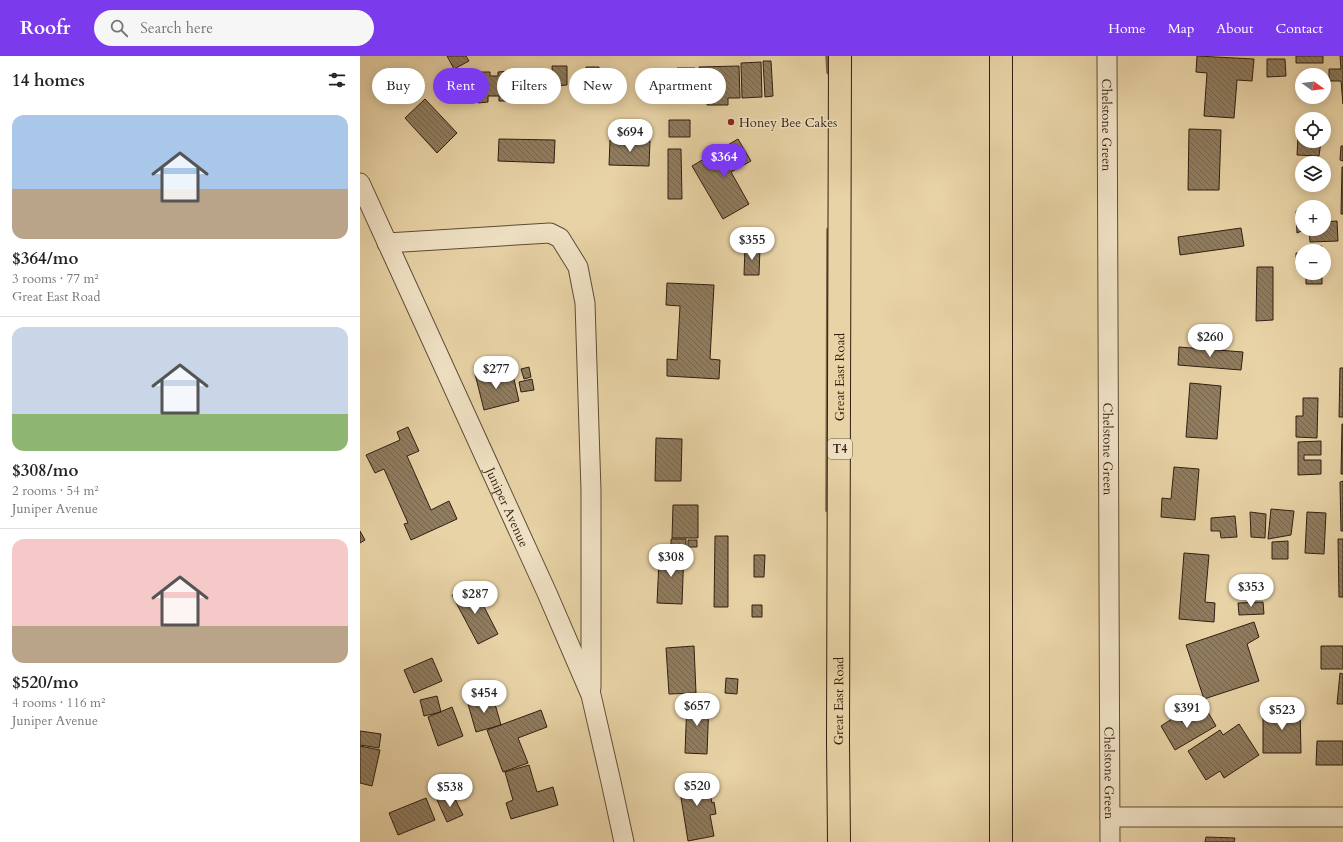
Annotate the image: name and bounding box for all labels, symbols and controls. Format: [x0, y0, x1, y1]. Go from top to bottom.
search box [94, 10, 374, 46]
text: Roofr [20, 15, 70, 41]
icon: search [108, 17, 130, 39]
text: Search here [140, 18, 213, 38]
text: Home [1108, 19, 1146, 38]
text: Map [1168, 19, 1194, 38]
text: About [1216, 19, 1253, 38]
text: Contact [1275, 19, 1323, 38]
chip: Buy [372, 68, 425, 104]
chip: Rent [433, 68, 489, 104]
chip: Filters [497, 68, 561, 104]
chip: New [569, 68, 627, 104]
chip: Apartment [635, 68, 726, 104]
north arrow [1295, 68, 1331, 104]
map controls [1295, 68, 1331, 280]
text: 14 homes [12, 69, 85, 92]
icon: filters [326, 69, 348, 91]
street label: Chelstone Green [1097, 79, 1115, 172]
button: locate [1295, 112, 1331, 148]
place label: Honey Bee Cakes [739, 114, 837, 132]
marker: Honey Bee Cakes [726, 117, 736, 127]
pin: $694 [606, 119, 654, 153]
text: $694 [617, 123, 643, 141]
icon: home [144, 141, 216, 213]
pin: $364 [700, 144, 748, 178]
text: $364 [711, 148, 737, 166]
button: layers [1295, 156, 1331, 192]
button: + [1295, 200, 1331, 236]
pin: $355 [728, 227, 776, 261]
text: $355 [739, 231, 765, 249]
button: − [1295, 244, 1331, 280]
text: $364/mo [12, 247, 78, 270]
text: 3 rooms · 77 m² [12, 270, 99, 288]
text: Great East Road [12, 288, 100, 306]
pin: $260 [1186, 324, 1234, 358]
text: $260 [1197, 328, 1223, 346]
street label: Great East Road [831, 333, 849, 421]
icon: home [144, 353, 216, 425]
pin: $277 [472, 356, 520, 390]
text: $277 [483, 360, 509, 378]
street label: Chelstone Green [1098, 403, 1117, 496]
road number: T4 [828, 439, 852, 459]
text: $308/mo [12, 459, 78, 482]
street label: Juniper Avenue [480, 463, 533, 550]
text: 2 rooms · 54 m² [12, 482, 99, 500]
text: Juniper Avenue [12, 500, 98, 518]
pin: $308 [647, 544, 695, 578]
text: $308 [658, 548, 684, 566]
icon: home [144, 565, 216, 637]
pin: $353 [1227, 574, 1275, 608]
text: $353 [1238, 578, 1264, 596]
pin: $287 [451, 581, 499, 615]
text: $287 [462, 585, 488, 603]
street label: Great East Road [830, 657, 848, 745]
text: $520/mo [12, 671, 78, 694]
pin: $454 [460, 680, 508, 714]
text: $454 [471, 684, 497, 702]
pin: $657 [673, 693, 721, 727]
text: 4 rooms · 116 m² [12, 694, 105, 712]
pin: $391 [1163, 695, 1211, 729]
text: $657 [684, 697, 710, 715]
pin: $523 [1258, 697, 1306, 731]
text: $391 [1174, 699, 1200, 717]
text: $523 [1269, 701, 1295, 719]
text: Juniper Avenue [12, 712, 98, 730]
street label: Chelstone Green [1100, 727, 1118, 820]
pin: $520 [673, 773, 721, 807]
pin: $538 [426, 774, 474, 808]
text: $520 [684, 777, 710, 795]
text: $538 [437, 778, 463, 796]

